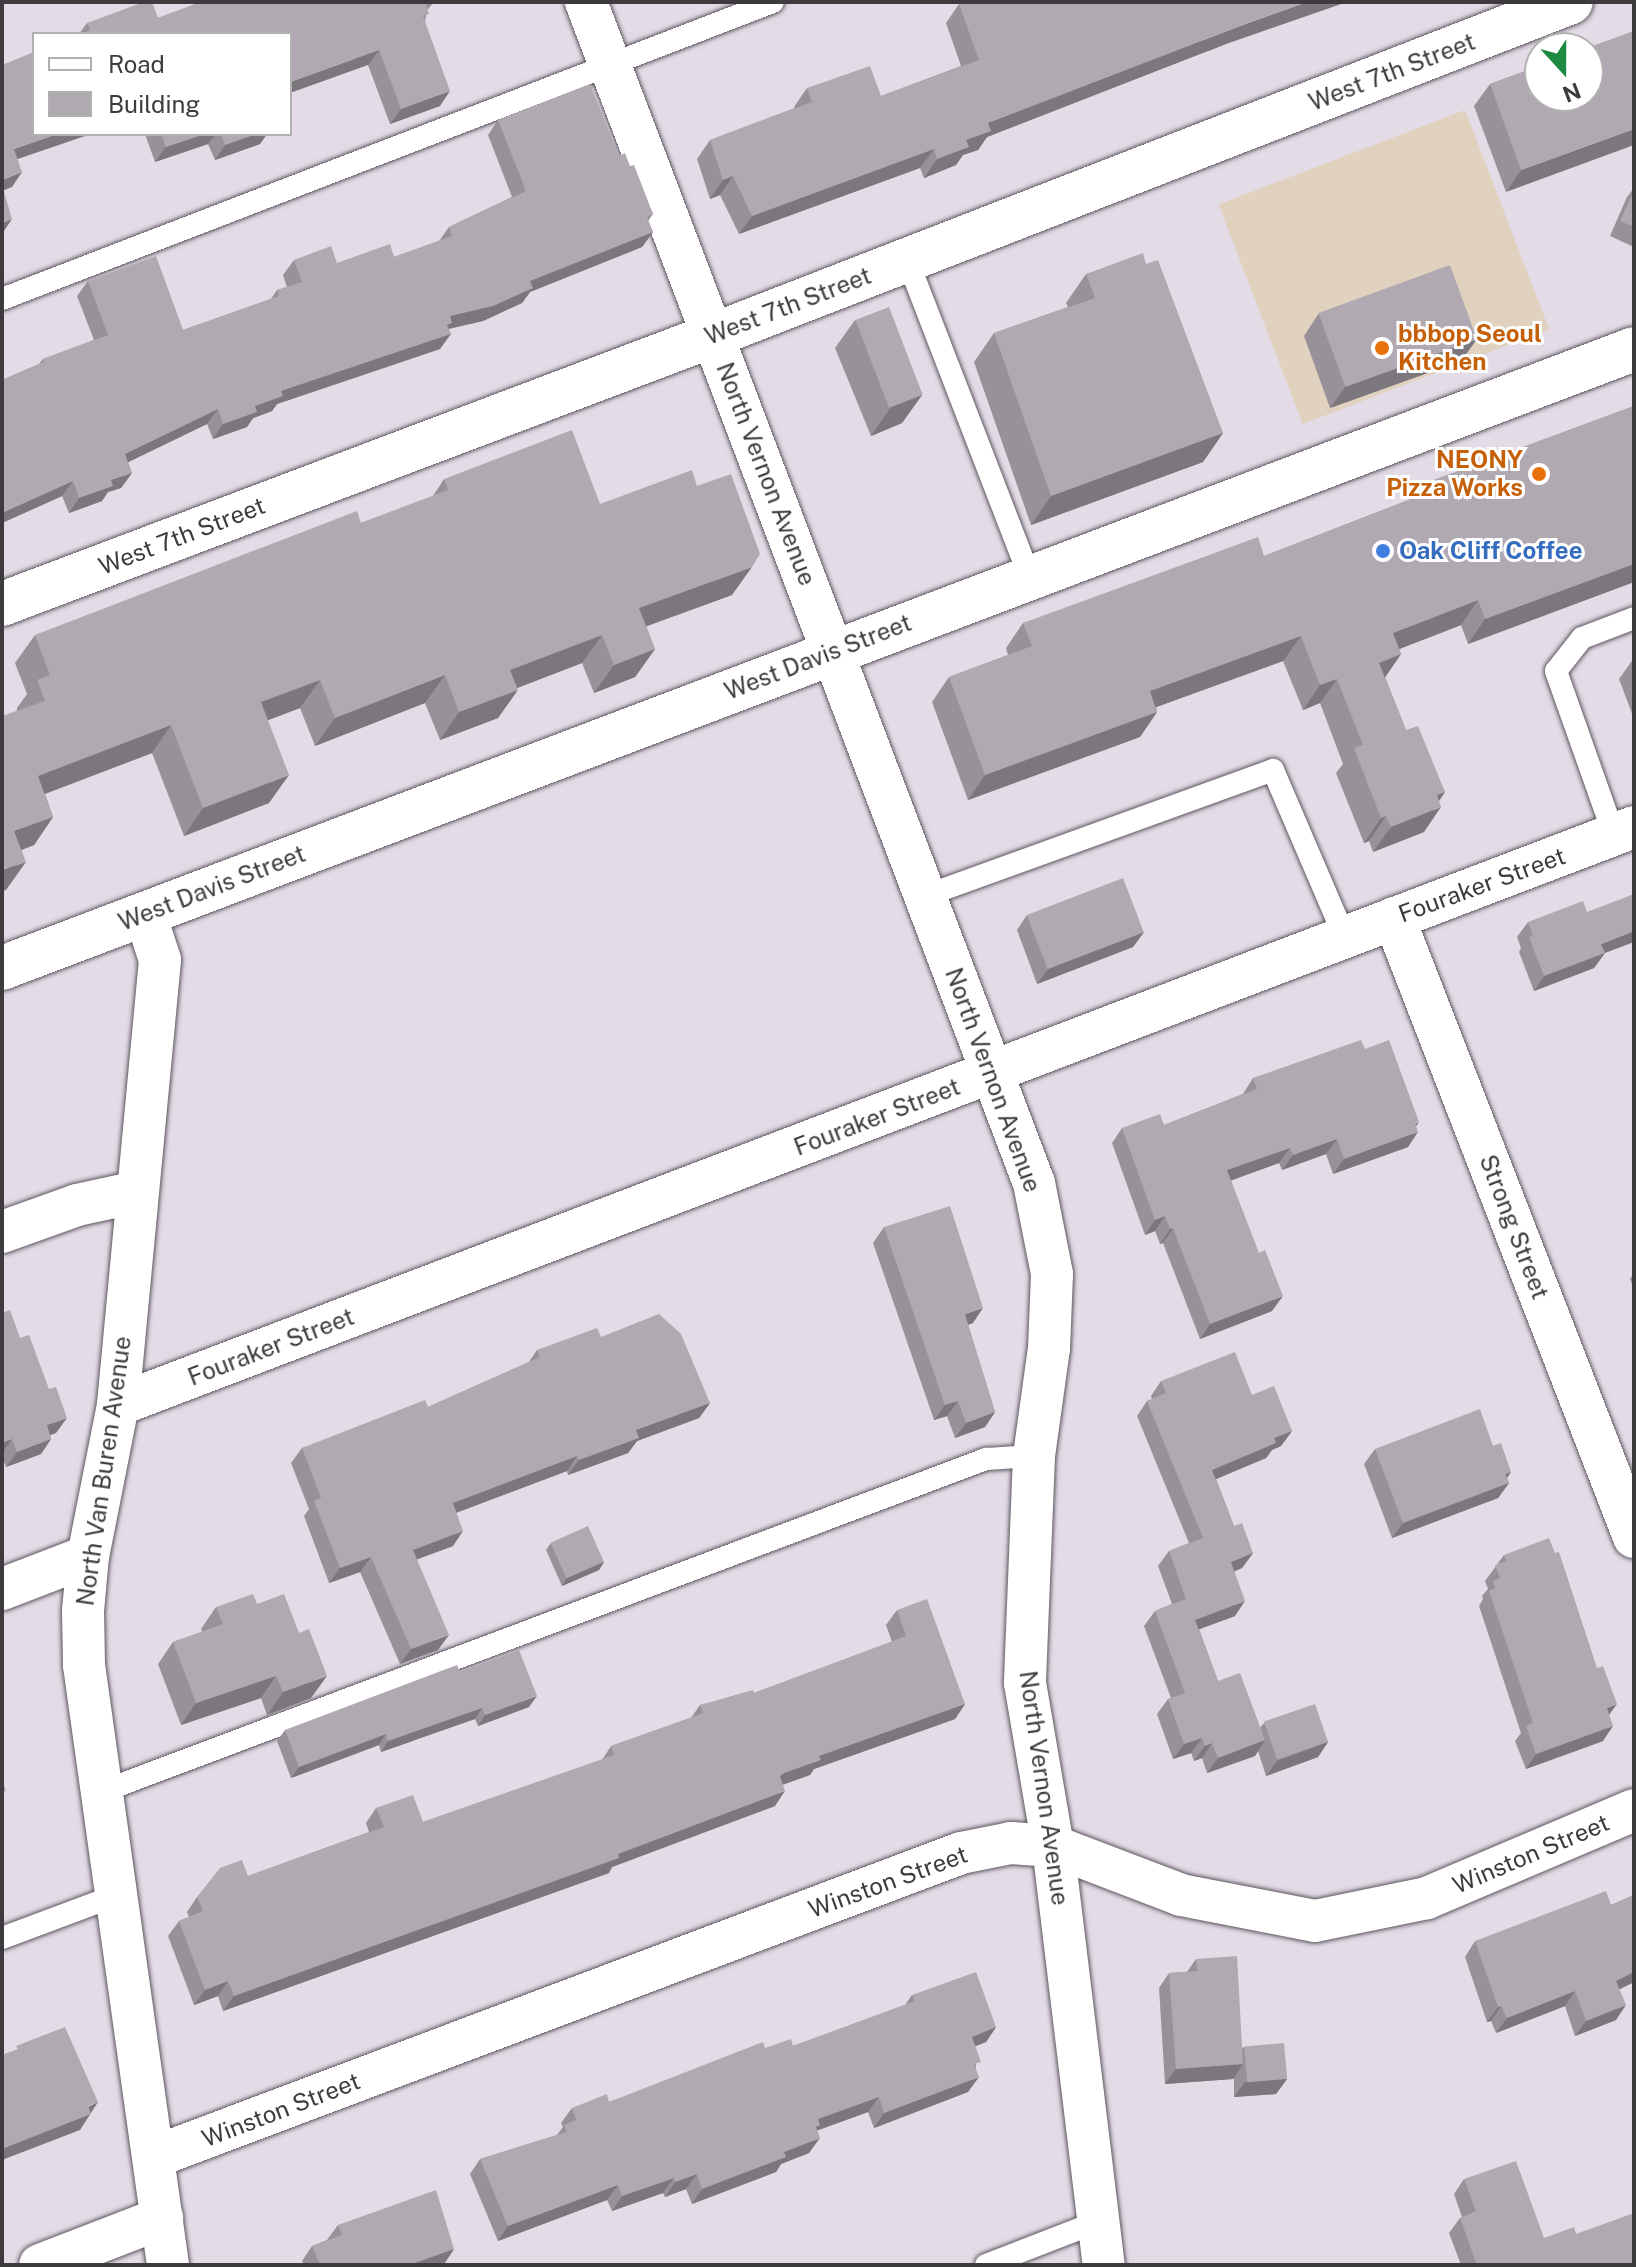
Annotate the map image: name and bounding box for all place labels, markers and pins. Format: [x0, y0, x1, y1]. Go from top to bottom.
place label: bbbop Seoul Kitchen [1398, 320, 1542, 376]
marker: bbbop Seoul Kitchen [1373, 339, 1391, 357]
place label: NEONY Pizza Works [1386, 446, 1523, 502]
marker: NEONY Pizza Works [1530, 465, 1548, 483]
place label: Oak Cliff Coffee [1399, 537, 1582, 565]
marker: Oak Cliff Coffee [1374, 542, 1392, 560]

